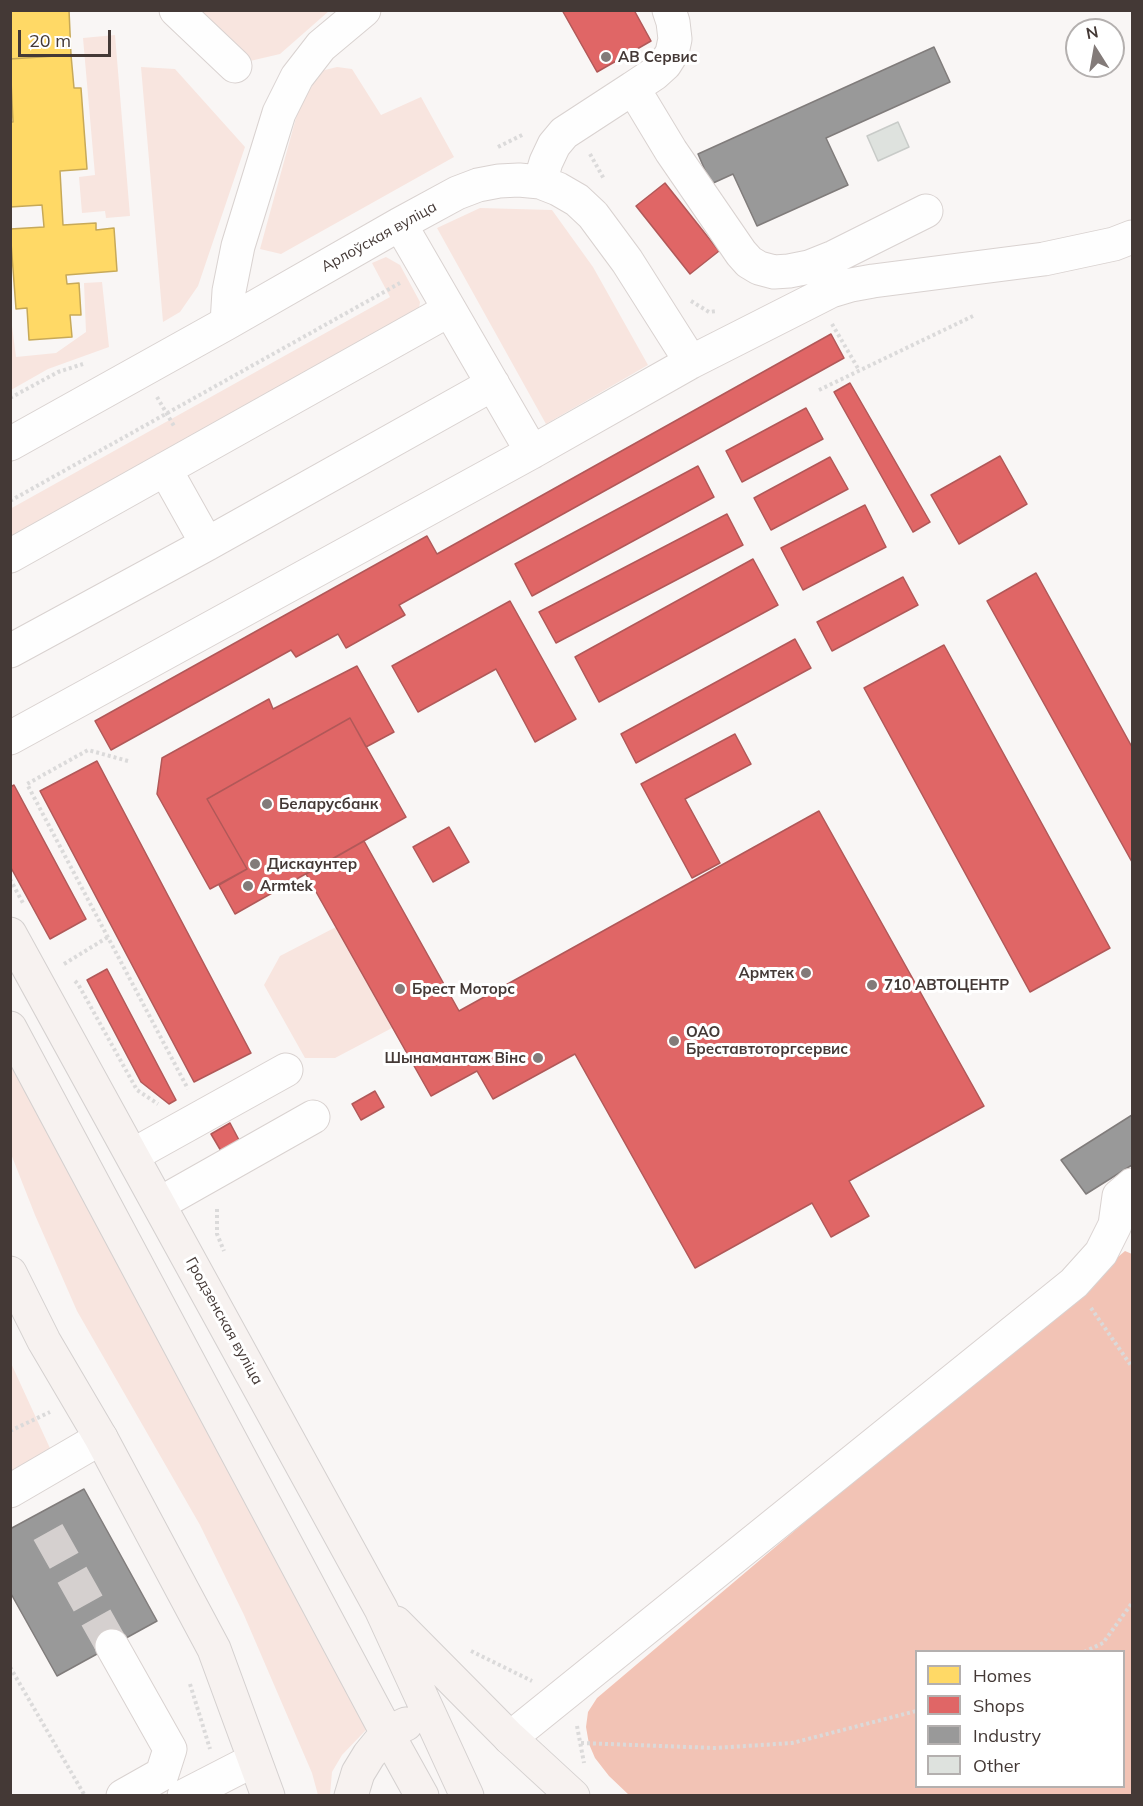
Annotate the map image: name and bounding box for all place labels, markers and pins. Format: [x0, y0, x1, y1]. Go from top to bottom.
place label: АВ Сервис [618, 48, 697, 66]
marker: АВ Сервис [599, 50, 613, 64]
place label: Беларусбанк [279, 795, 378, 813]
marker: Беларусбанк [260, 797, 274, 811]
place label: Дискаунтер [267, 855, 357, 873]
marker: Дискаунтер [248, 857, 262, 871]
place label: Armtek [260, 877, 313, 895]
marker: Armtek [241, 879, 255, 893]
place label: Армтек [739, 964, 794, 982]
marker: Армтек [799, 966, 813, 980]
place label: 710 АВТОЦЕНТР [884, 976, 1009, 994]
marker: 710 АВТОЦЕНТР [865, 978, 879, 992]
place label: Брест Моторс [412, 980, 515, 998]
marker: Брест Моторс [393, 982, 407, 996]
place label: ОАО Бреставтоторгсервис [686, 1023, 848, 1058]
marker: ОАО Бреставтоторгсервис [667, 1034, 681, 1048]
place label: Шынамантаж Вінс [385, 1049, 526, 1067]
marker: Шынамантаж Вінс [531, 1051, 545, 1065]

